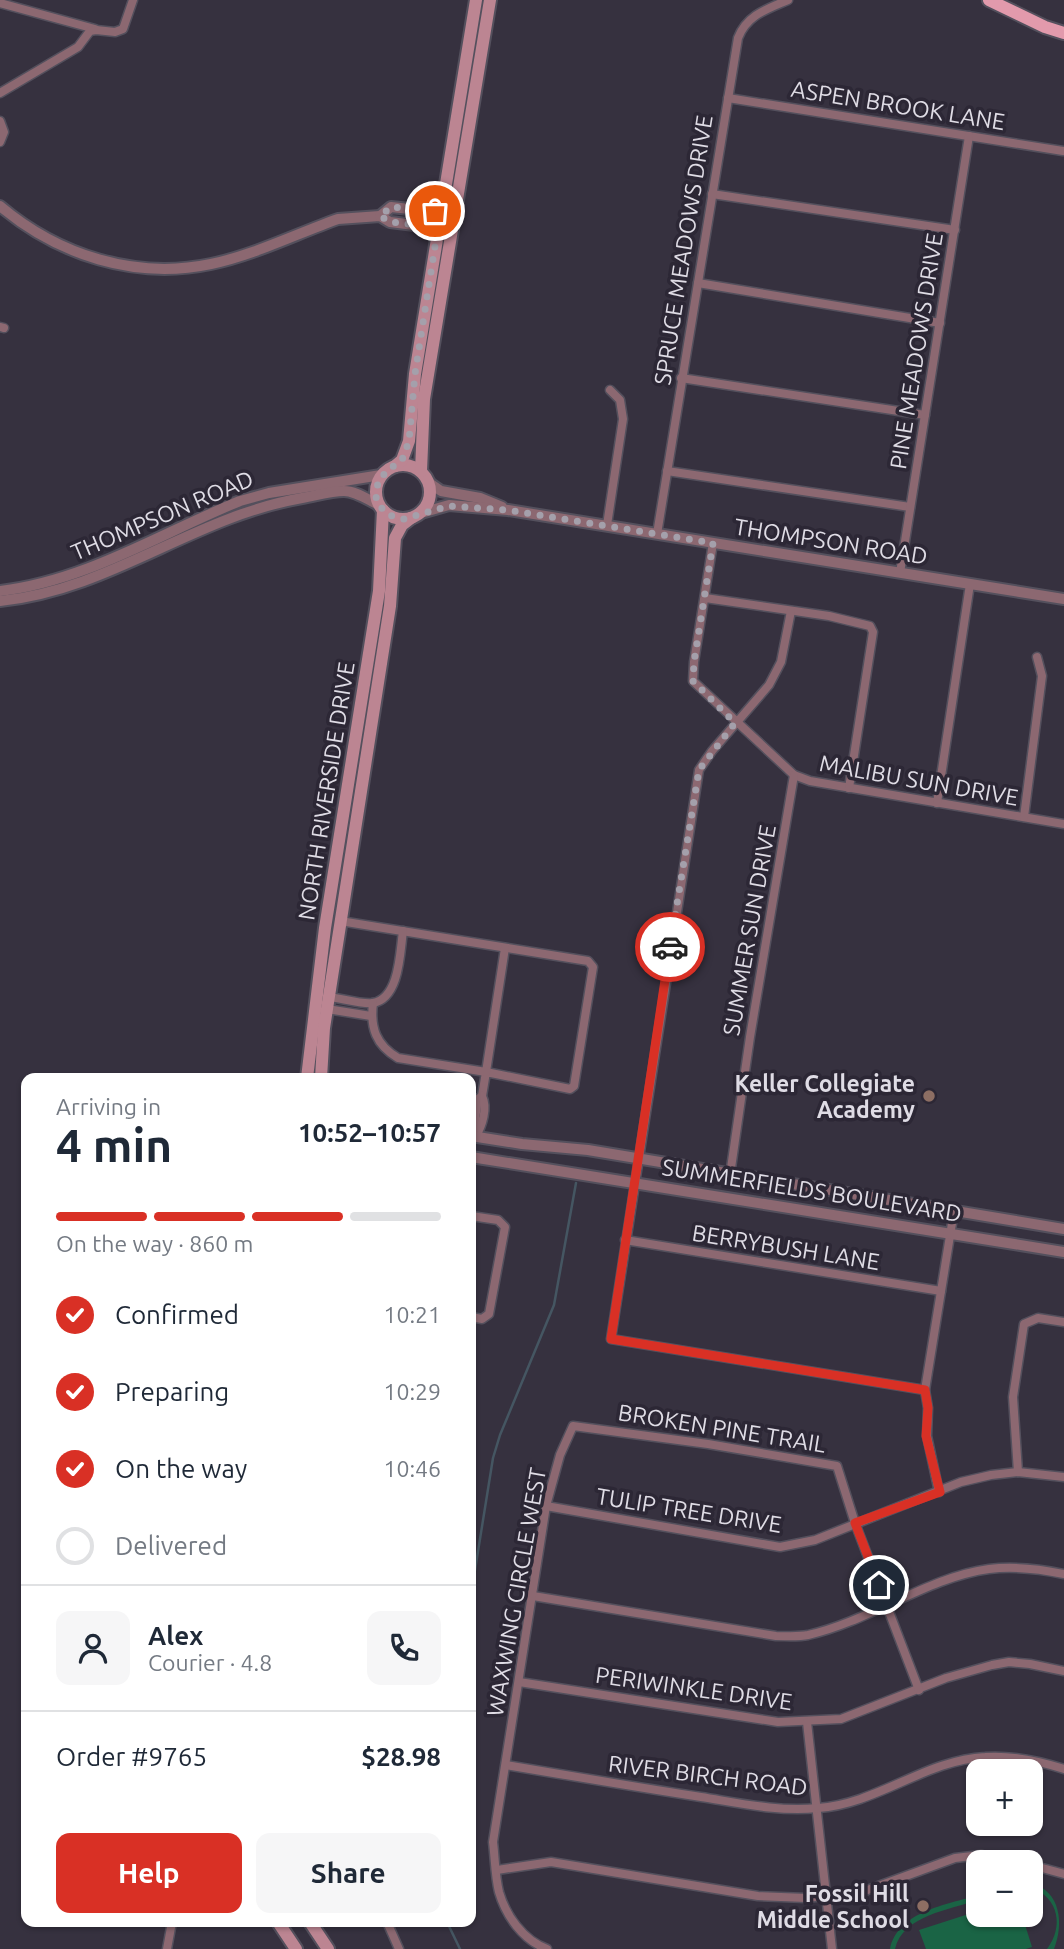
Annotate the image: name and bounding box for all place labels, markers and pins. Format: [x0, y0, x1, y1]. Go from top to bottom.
pin [405, 181, 465, 241]
place label: Keller Collegiate Academy [734, 1071, 915, 1122]
marker: Keller Collegiate Academy [921, 1088, 937, 1104]
pin [849, 1555, 909, 1615]
place label: Fossil Hill Middle School [756, 1881, 909, 1932]
marker: Fossil Hill Middle School [915, 1898, 931, 1914]

